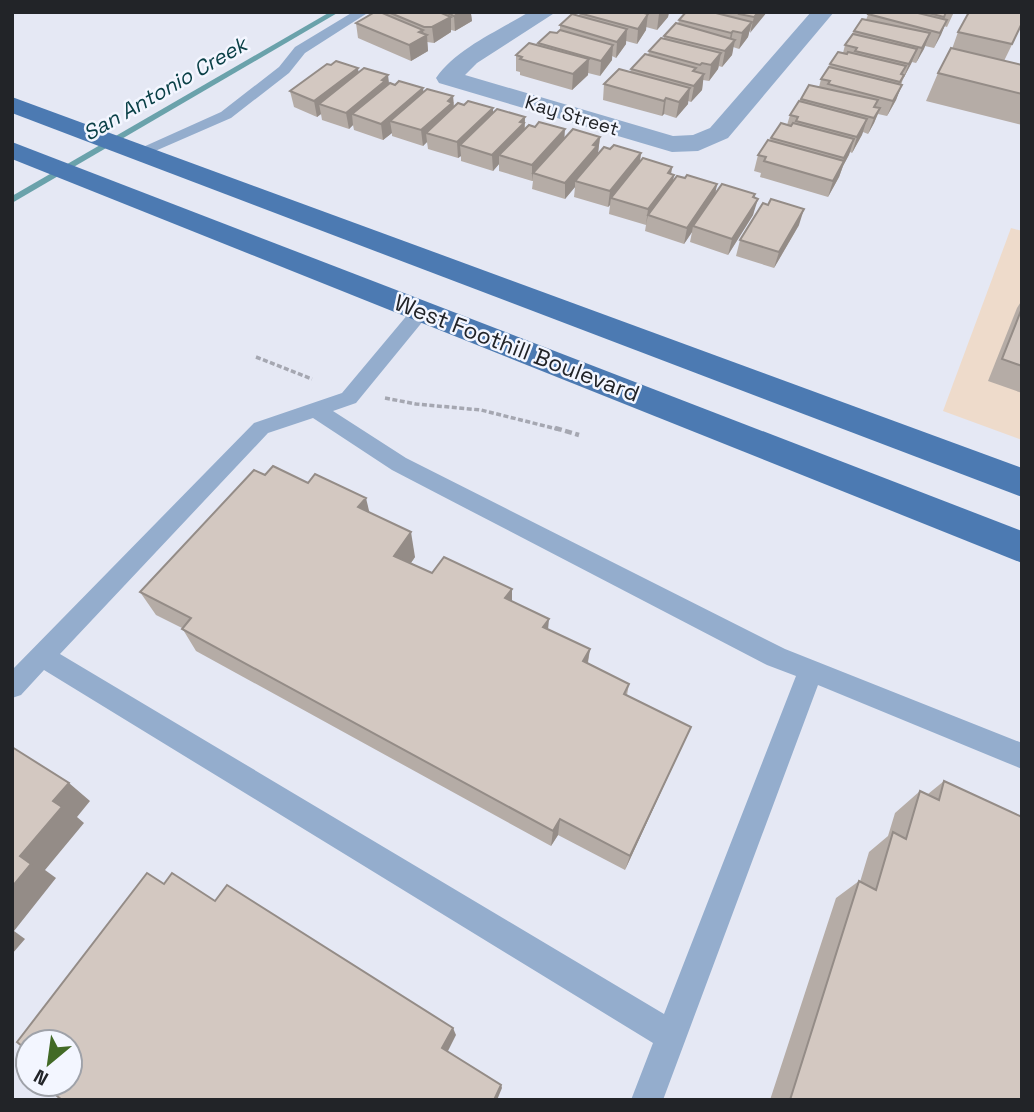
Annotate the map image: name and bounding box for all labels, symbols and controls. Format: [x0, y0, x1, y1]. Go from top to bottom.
water label: San Antonio Creek [78, 29, 254, 146]
street label: Kay Street [522, 89, 622, 142]
street label: West Foothill Boulevard [390, 287, 644, 409]
north arrow [14, 1028, 84, 1098]
text: N [29, 1063, 53, 1091]

